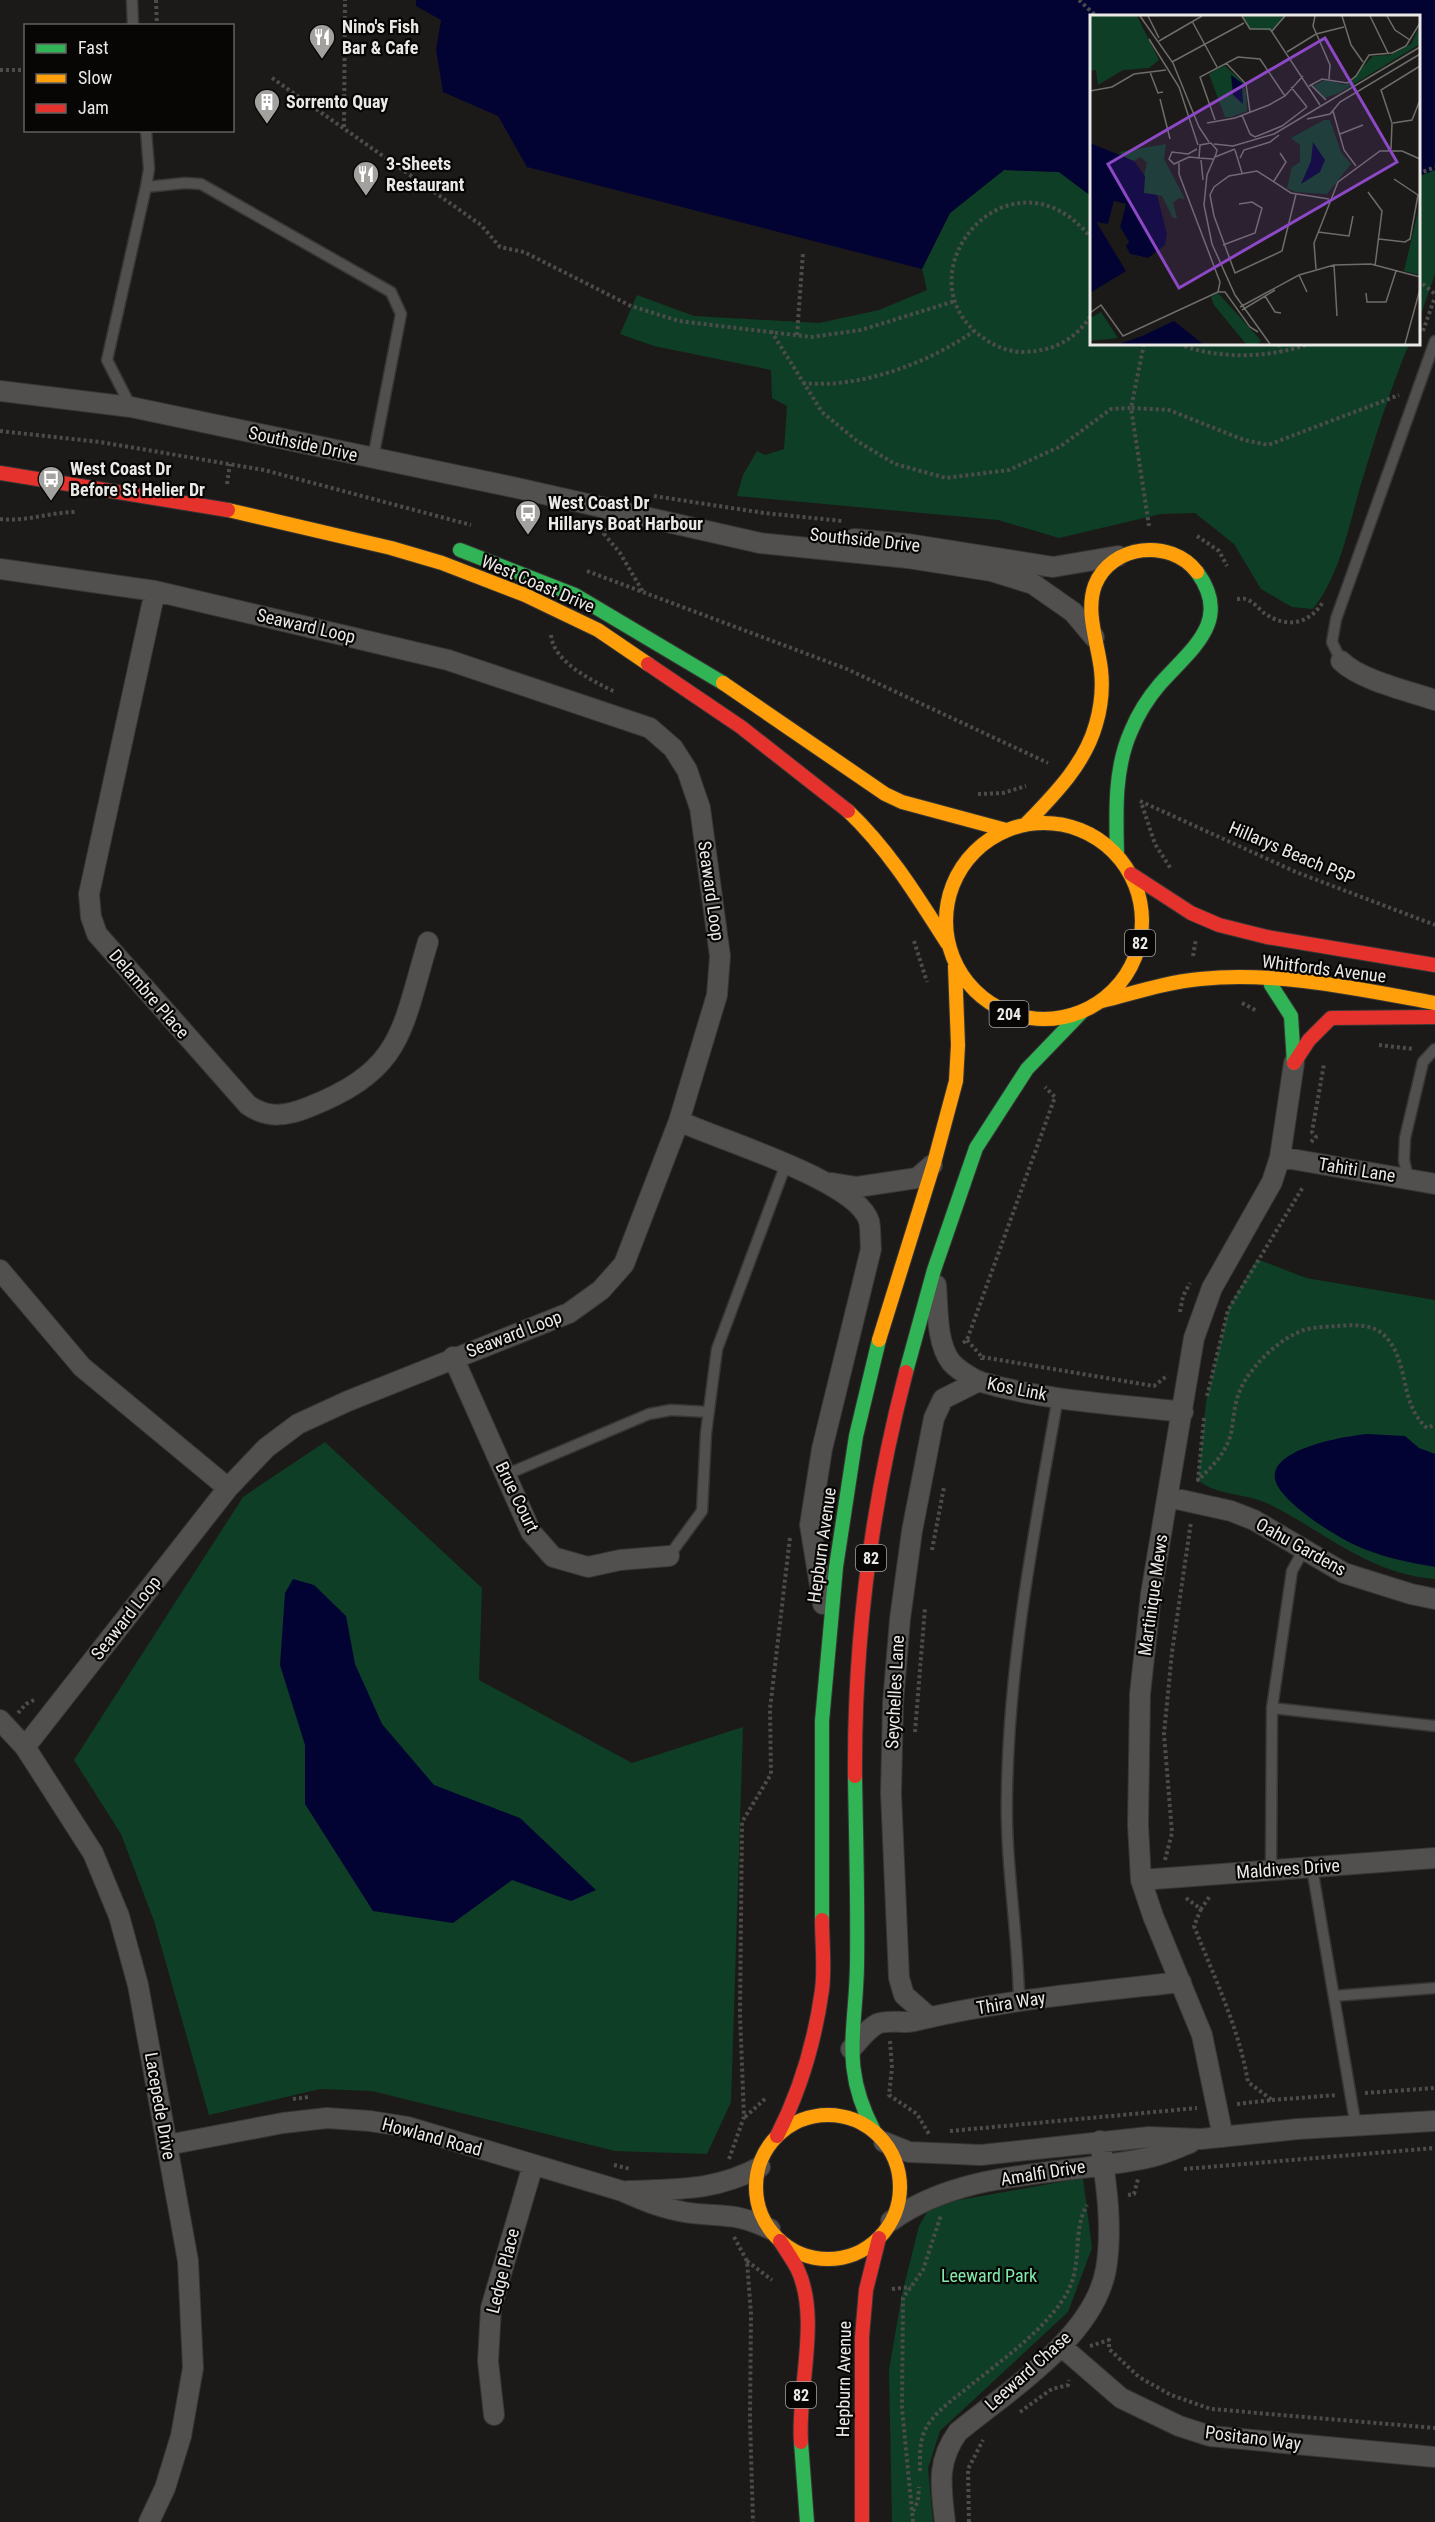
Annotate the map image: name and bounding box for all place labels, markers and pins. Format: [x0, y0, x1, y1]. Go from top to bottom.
place label: Nino's Fish Bar & Cafe [342, 16, 419, 58]
restaurant icon: Nino's Fish Bar & Cafe [307, 22, 337, 60]
building icon: Sorrento Quay [252, 87, 282, 125]
place label: Sorrento Quay [286, 91, 388, 112]
place label: 3-Sheets Restaurant [386, 153, 465, 195]
restaurant icon: 3-Sheets Restaurant [351, 159, 381, 197]
place label: West Coast Dr Before St Helier Dr [70, 458, 205, 500]
bus stop icon: West Coast Dr Before St Helier Dr [36, 464, 66, 502]
place label: West Coast Dr Hillarys Boat Harbour [548, 492, 703, 534]
bus stop icon: West Coast Dr Hillarys Boat Harbour [513, 498, 543, 536]

